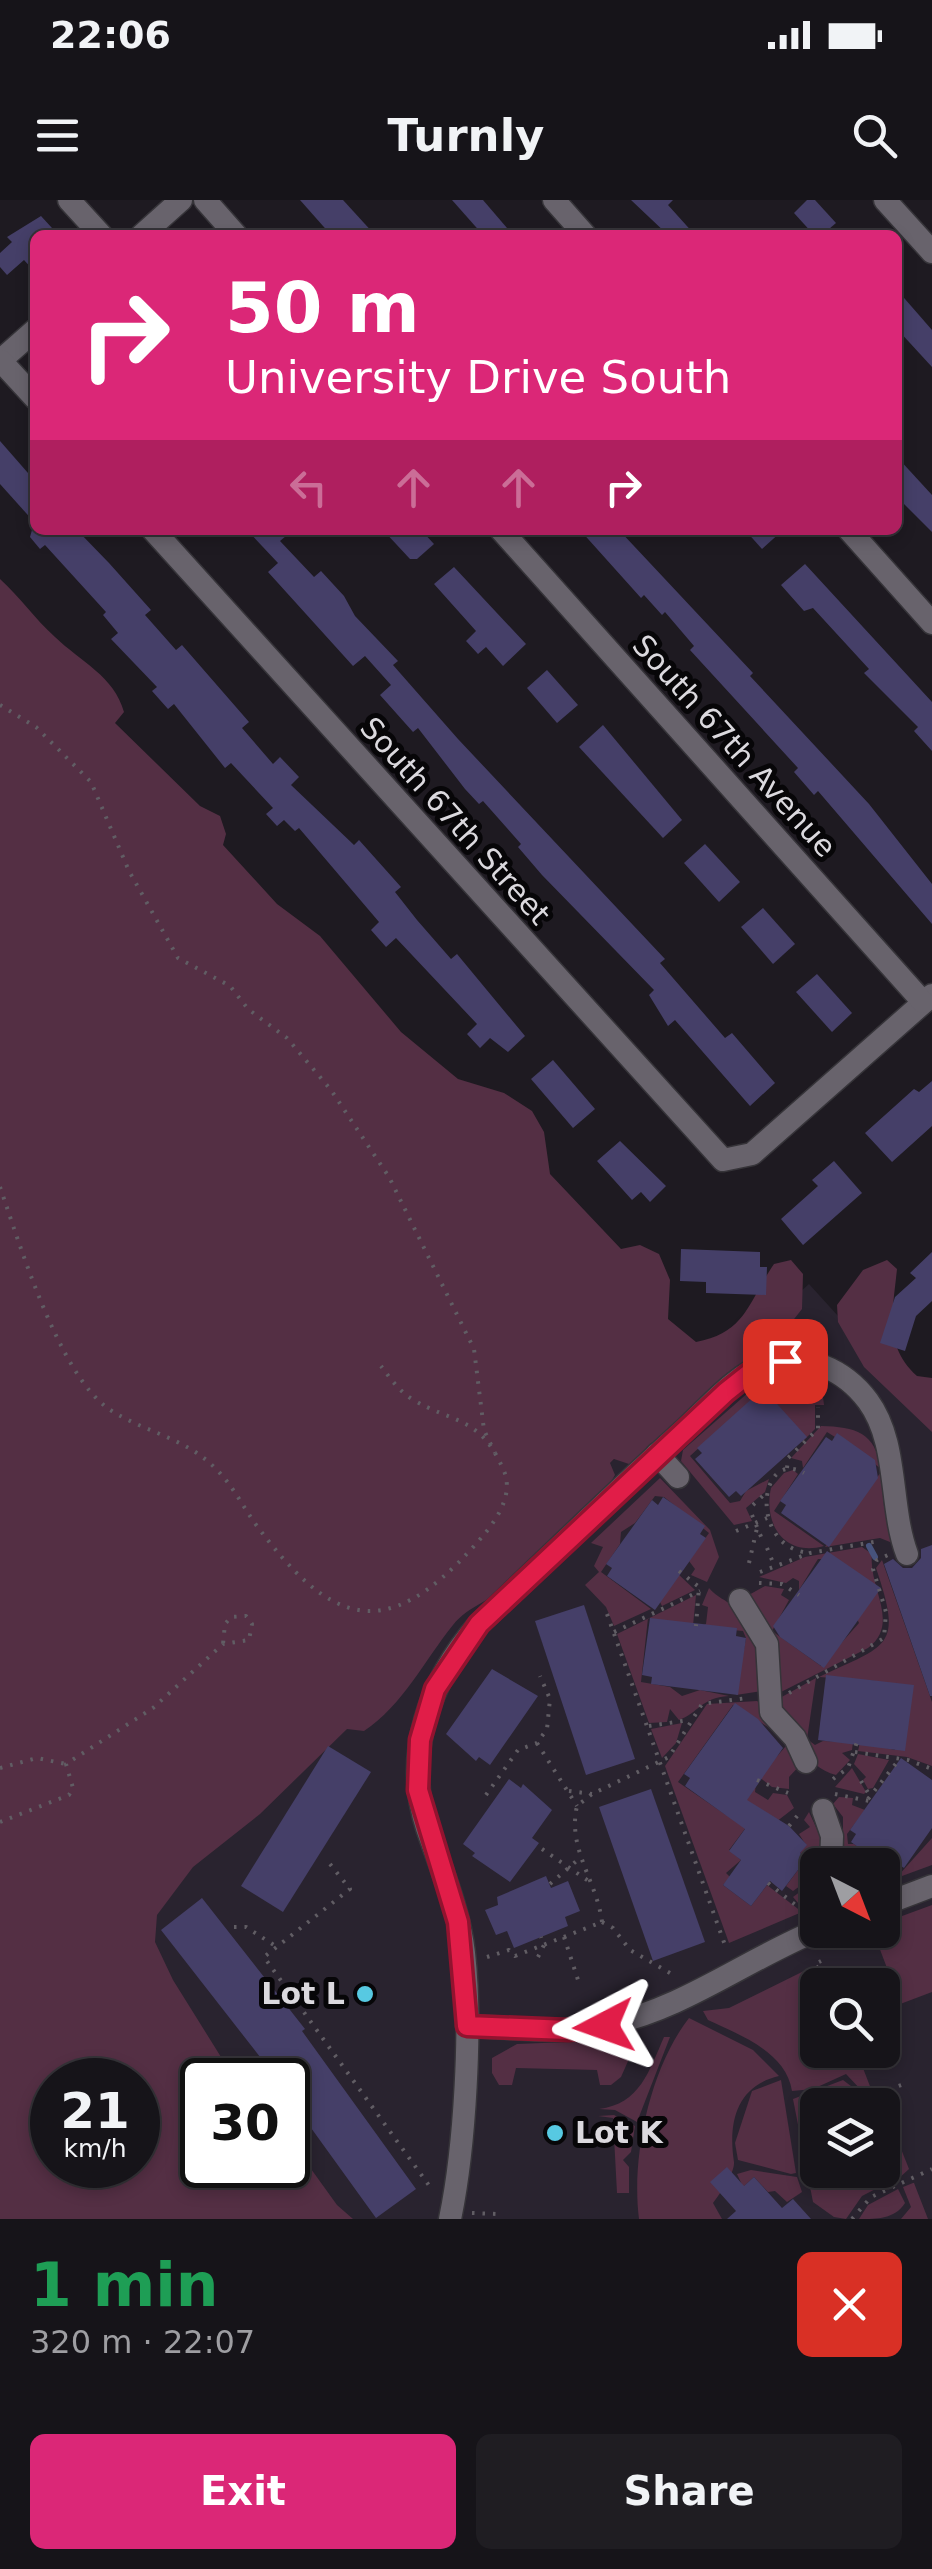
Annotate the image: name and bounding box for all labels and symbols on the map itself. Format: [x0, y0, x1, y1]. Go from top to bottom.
street label: South 67th Avenue [625, 627, 843, 864]
street label: South 67th Street [353, 710, 558, 932]
pin [743, 1319, 828, 1404]
north arrow [800, 1848, 900, 1948]
position arrow [552, 1974, 656, 2078]
place label: Lot L [261, 1976, 345, 2011]
marker: Lot L [354, 1983, 376, 2005]
speed limit sign: 30 [180, 2058, 310, 2188]
place label: Lot K [575, 2115, 665, 2150]
marker: Lot K [544, 2122, 566, 2144]

